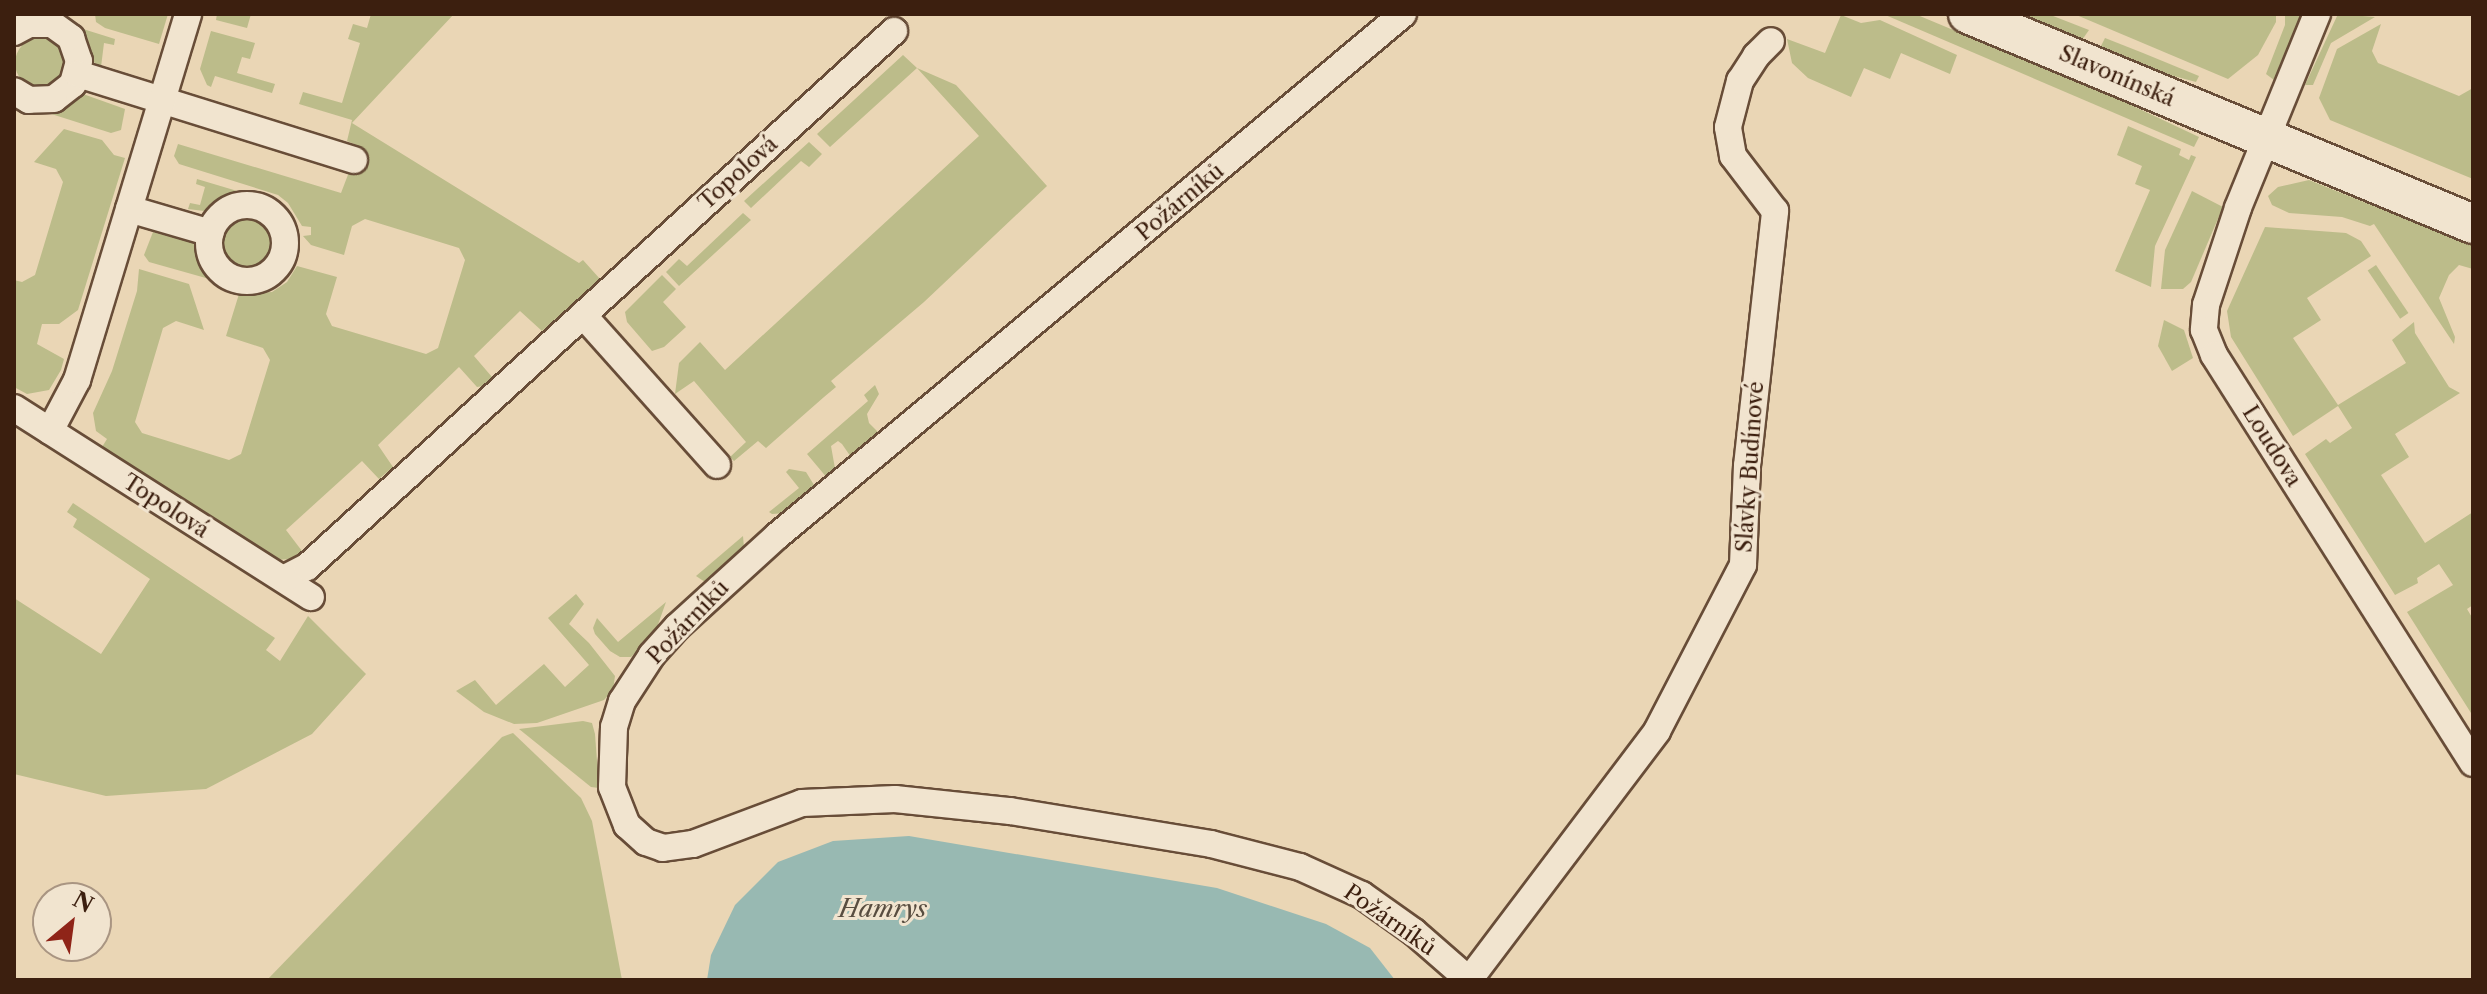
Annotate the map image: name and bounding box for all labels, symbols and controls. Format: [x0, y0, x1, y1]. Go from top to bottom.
street label: Slavonínská [2055, 40, 2179, 112]
street label: Topolová [693, 131, 783, 215]
street label: Požárníků [1131, 158, 1229, 246]
street label: Slávky Budínové [1731, 380, 1769, 554]
street label: Loudova [2237, 401, 2307, 491]
street label: Topolová [118, 468, 214, 544]
street label: Požárníků [642, 575, 734, 669]
street label: Požárníků [1339, 879, 1441, 961]
north arrow [32, 882, 112, 962]
text: N [68, 886, 98, 919]
water label: Hamrys [839, 895, 927, 923]

